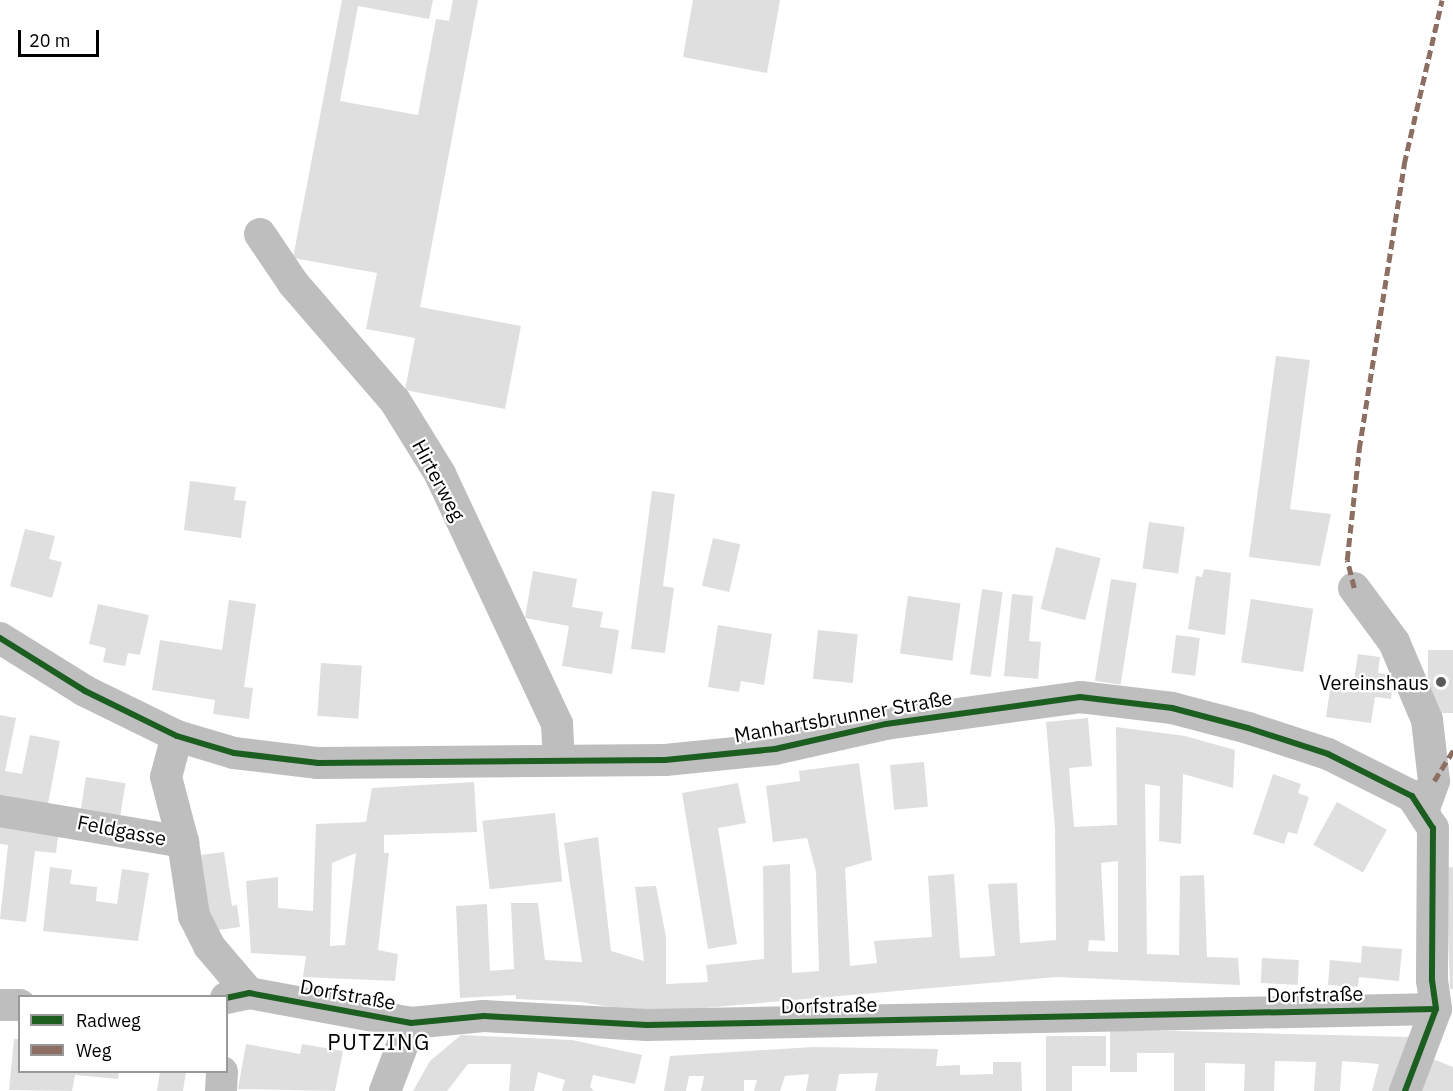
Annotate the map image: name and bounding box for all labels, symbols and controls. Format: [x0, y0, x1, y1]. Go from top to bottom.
scale bar [21, 18, 102, 56]
text: 20 m [29, 29, 71, 52]
street label: Hirterweg [408, 435, 470, 525]
place label: Vereinshaus [1319, 670, 1429, 694]
marker: Vereinshaus [1434, 675, 1448, 689]
street label: Manhartsbrunner Straße [732, 685, 954, 747]
street label: Feldgasse [75, 810, 169, 850]
street label: Dorfstraße [298, 974, 398, 1014]
street label: Dorfstraße [1266, 981, 1364, 1007]
street label: Dorfstraße [780, 992, 878, 1018]
legend [18, 995, 228, 1073]
text: Radweg [76, 1009, 141, 1032]
district label: PUTZING [327, 1029, 431, 1055]
text: Weg [76, 1039, 111, 1062]

